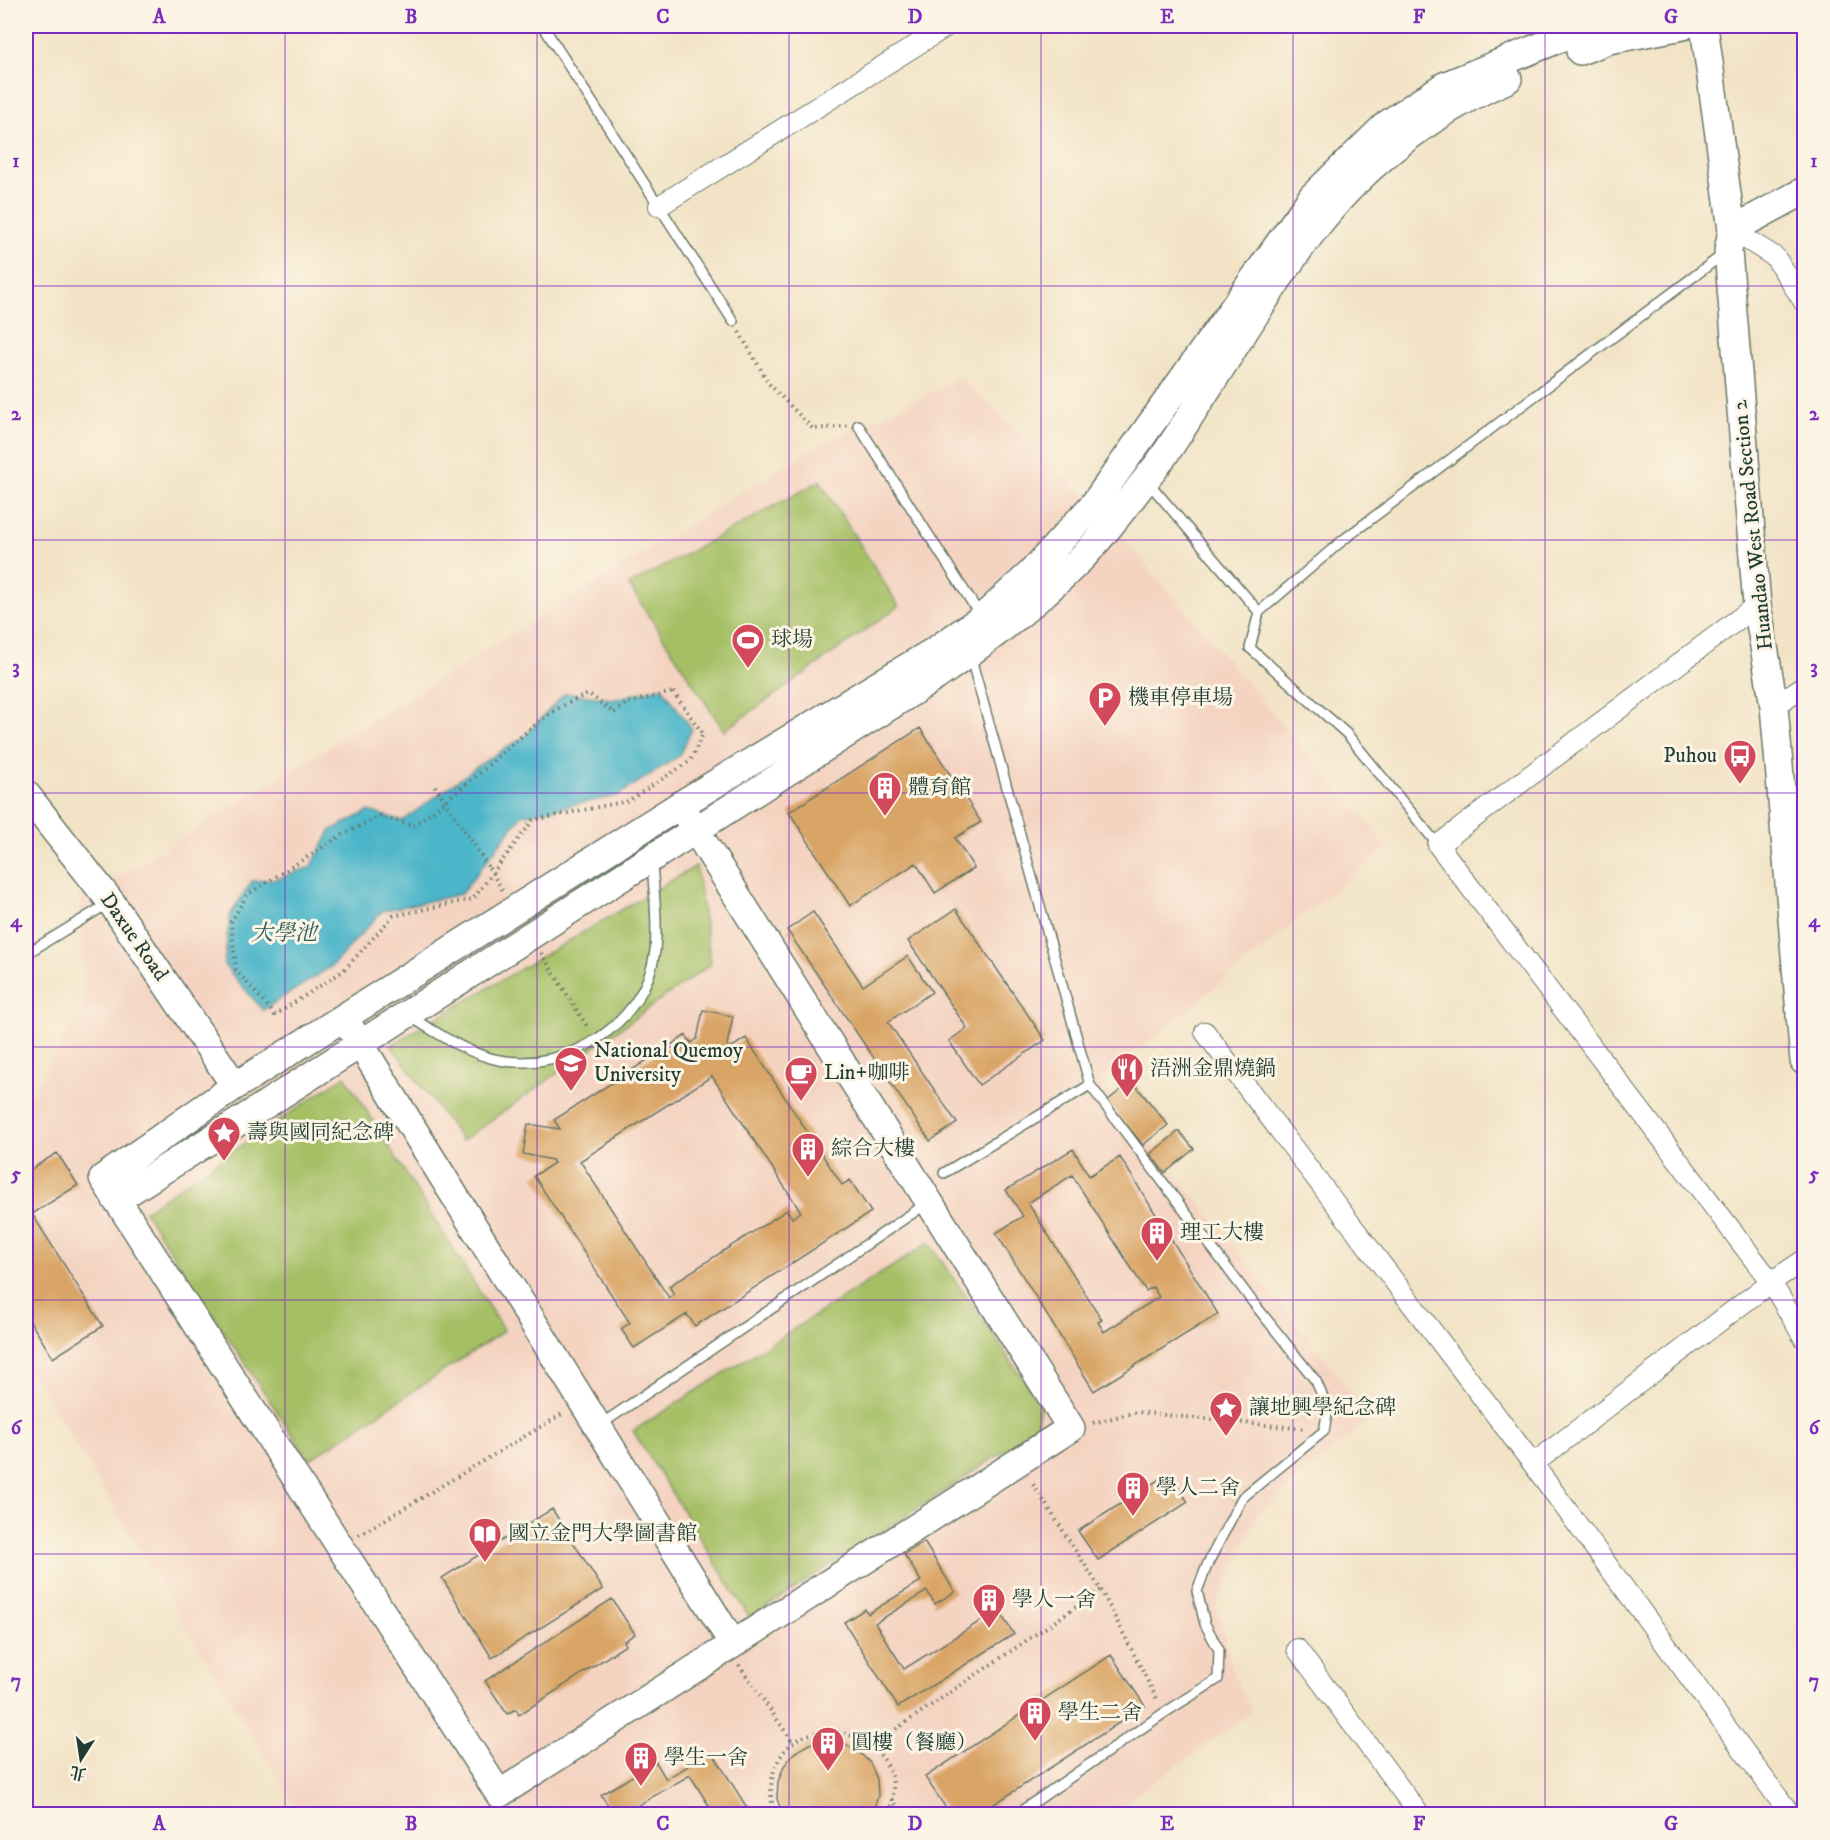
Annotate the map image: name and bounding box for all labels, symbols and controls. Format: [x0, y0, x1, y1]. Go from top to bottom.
text: A [152, 5, 167, 30]
text: B [405, 5, 417, 30]
text: C [656, 5, 670, 30]
text: D [908, 5, 923, 30]
text: E [1160, 5, 1174, 30]
text: F [1413, 5, 1426, 30]
text: G [1664, 5, 1678, 30]
text: 1 [12, 149, 20, 174]
text: 1 [1810, 149, 1818, 174]
street label: Huandao West Road Section 2 [1727, 398, 1779, 651]
text: 2 [11, 402, 22, 427]
text: 2 [1809, 402, 1820, 427]
sports icon: 球場 [730, 622, 766, 669]
place label: 球場 [771, 627, 813, 653]
text: 3 [12, 655, 20, 680]
text: 3 [1810, 655, 1818, 680]
parking icon: 機車停車場 [1087, 680, 1123, 727]
place label: 機車停車場 [1128, 685, 1233, 711]
bus stop icon: Puhou [1722, 738, 1758, 785]
place label: Puhou [1663, 743, 1717, 769]
building icon: 體育館 [867, 770, 903, 817]
place label: 體育館 [908, 775, 971, 801]
street label: Daxue Road [94, 888, 174, 987]
text: 4 [10, 909, 23, 934]
text: 4 [1808, 909, 1821, 934]
water label: 大學池 [251, 920, 319, 947]
place label: National Quemoy University [594, 1038, 744, 1088]
school or university icon: National Quemoy University [553, 1045, 589, 1092]
restaurant icon: 浯洲金鼎燒鍋 [1109, 1051, 1145, 1098]
cafe icon: Lin+咖啡 [783, 1055, 819, 1102]
place label: 浯洲金鼎燒鍋 [1150, 1056, 1276, 1082]
place label: Lin+咖啡 [824, 1060, 909, 1086]
place icon: 壽與國同紀念碑 [206, 1115, 242, 1162]
place label: 壽與國同紀念碑 [247, 1120, 394, 1146]
building icon: 綜合大樓 [790, 1131, 826, 1178]
place label: 綜合大樓 [831, 1136, 915, 1162]
text: 5 [10, 1162, 21, 1187]
text: 5 [1808, 1162, 1819, 1187]
building icon: 理工大樓 [1139, 1215, 1175, 1262]
place label: 理工大樓 [1180, 1220, 1264, 1246]
place icon: 讓地興學紀念碑 [1208, 1390, 1244, 1437]
place label: 讓地興學紀念碑 [1249, 1395, 1396, 1421]
text: 6 [11, 1416, 23, 1441]
text: 6 [1809, 1416, 1821, 1441]
building icon: 學人二舍 [1115, 1470, 1151, 1517]
place label: 學人二舍 [1156, 1475, 1240, 1501]
library icon: 國立金門大學圖書館 [467, 1516, 503, 1563]
place label: 國立金門大學圖書館 [508, 1521, 697, 1547]
building icon: 學人一舍 [971, 1582, 1007, 1629]
place label: 學人一舍 [1012, 1587, 1096, 1613]
text: 7 [11, 1669, 21, 1694]
text: 7 [1809, 1669, 1819, 1694]
building icon: 學生二舍 [1017, 1695, 1053, 1742]
place label: 學生二舍 [1058, 1700, 1142, 1726]
building icon: 圓樓（餐廳） [810, 1725, 846, 1772]
north arrow [51, 1729, 111, 1789]
place label: 圓樓（餐廳） [851, 1730, 977, 1756]
building icon: 學生一舍 [623, 1740, 659, 1787]
place label: 學生一舍 [664, 1745, 748, 1771]
text: 北 [68, 1761, 88, 1784]
text: A [152, 1812, 167, 1837]
text: B [405, 1812, 417, 1837]
text: C [656, 1812, 670, 1837]
text: D [908, 1812, 923, 1837]
text: E [1160, 1812, 1174, 1837]
text: F [1413, 1812, 1426, 1837]
text: G [1664, 1812, 1678, 1837]

